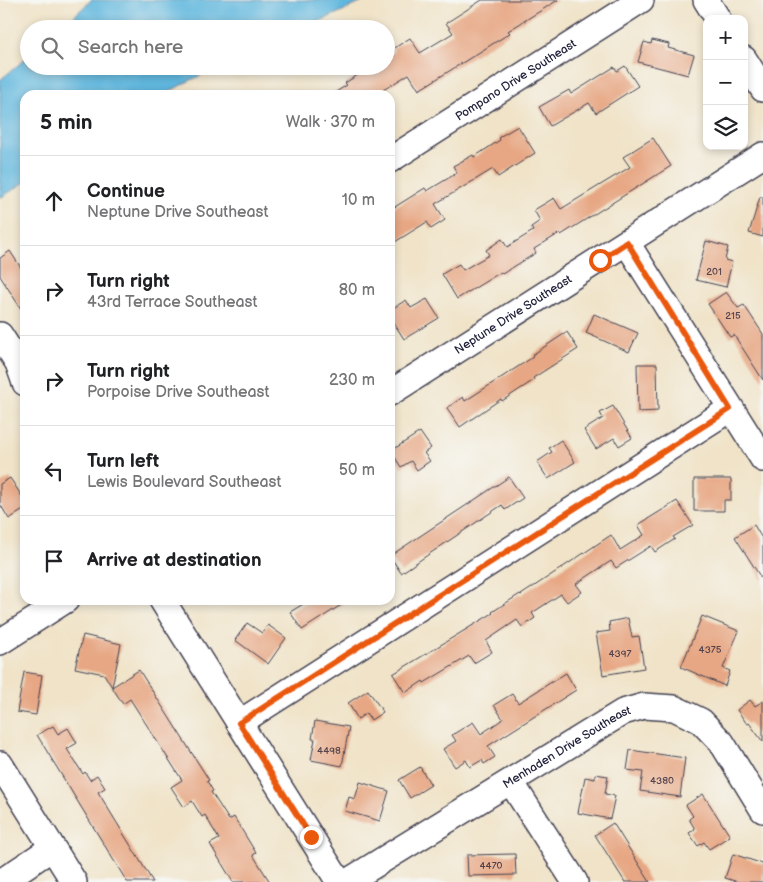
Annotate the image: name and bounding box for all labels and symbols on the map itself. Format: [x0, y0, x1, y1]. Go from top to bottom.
street label: Pompano Drive Southeast [453, 36, 579, 124]
route start [589, 249, 612, 272]
house number: 201 [706, 266, 722, 278]
street label: Neptune Drive Southeast [452, 272, 575, 358]
house number: 215 [725, 310, 741, 322]
house number: 4375 [699, 644, 722, 656]
house number: 4397 [609, 648, 632, 660]
street label: Menhaden Drive Southeast [500, 703, 633, 792]
house number: 4498 [317, 745, 341, 757]
house number: 4380 [650, 775, 674, 787]
route end [300, 826, 323, 849]
house number: 4470 [480, 860, 503, 872]

